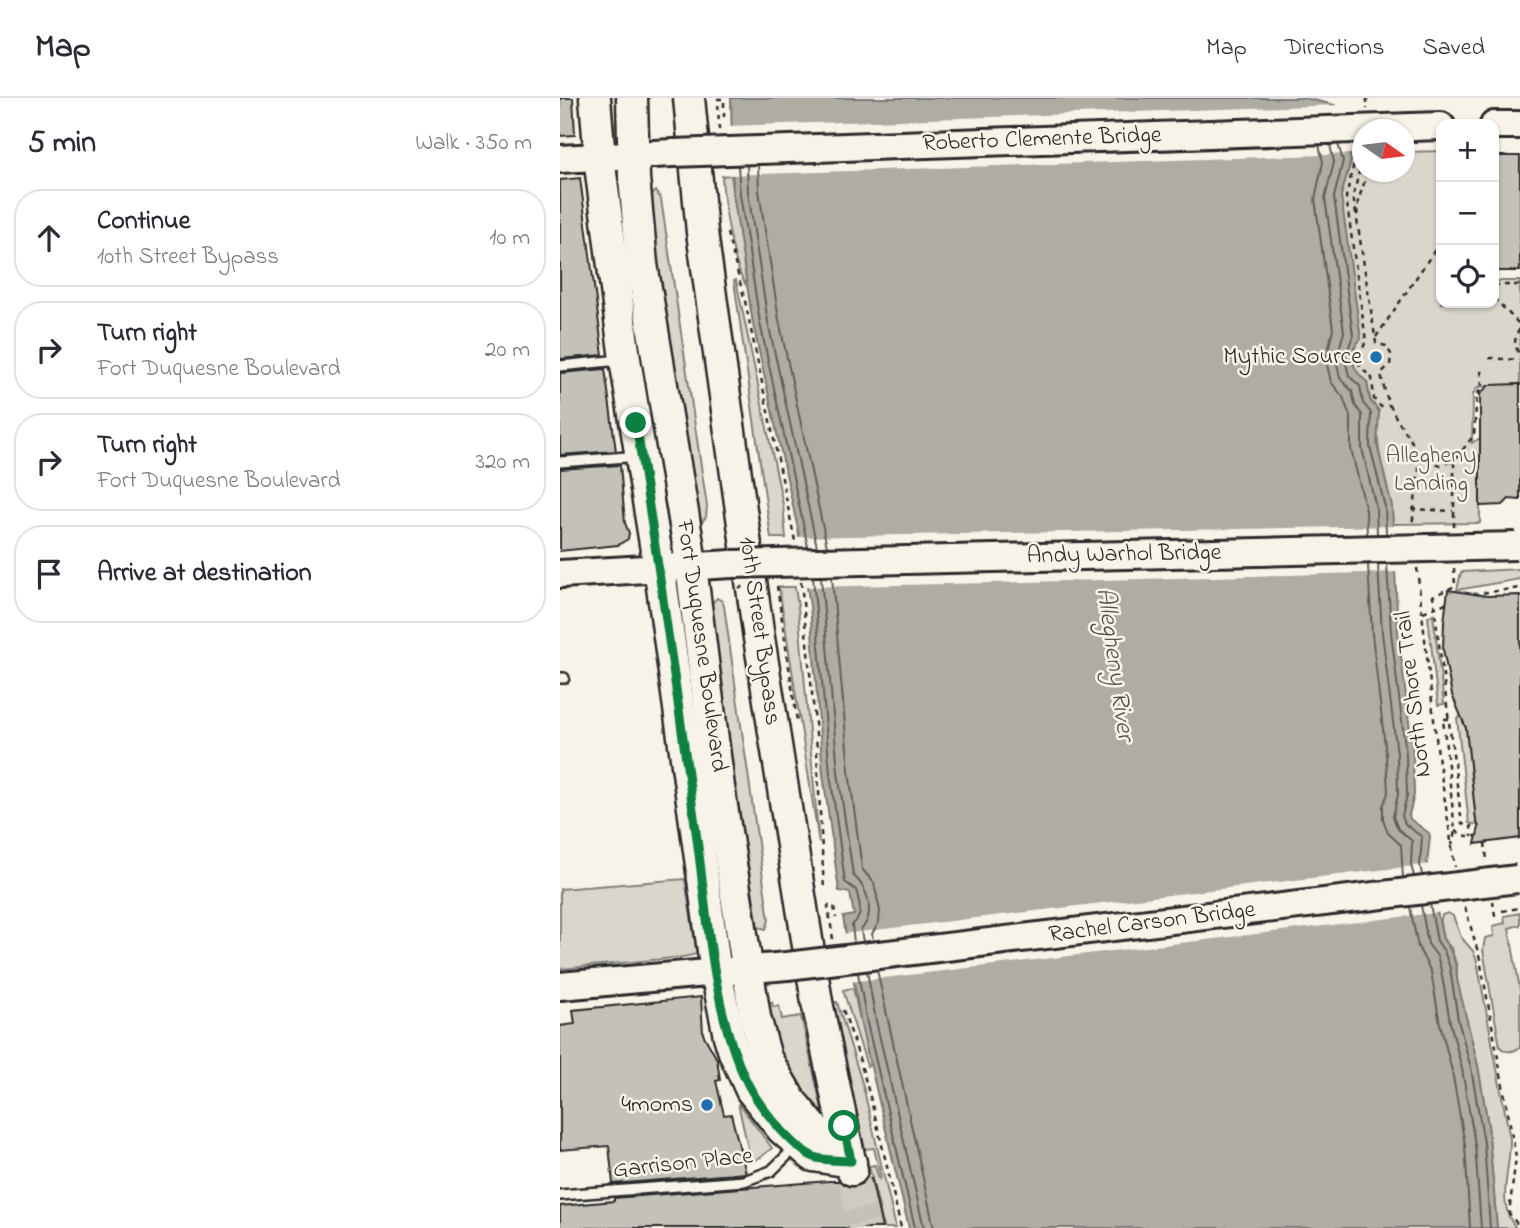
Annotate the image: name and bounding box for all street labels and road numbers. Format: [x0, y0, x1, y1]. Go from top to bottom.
street label: Roberto Clemente Bridge [922, 118, 1162, 162]
street label: Fort Duquesne Boulevard [666, 517, 736, 775]
street label: 10th Street Bypass [727, 535, 790, 728]
street label: Andy Warhol Bridge [1026, 536, 1222, 575]
street label: North Shore Trail [1386, 609, 1442, 779]
street label: Rachel Carson Bridge [1047, 893, 1258, 953]
street label: Garrison Place [611, 1139, 755, 1189]

